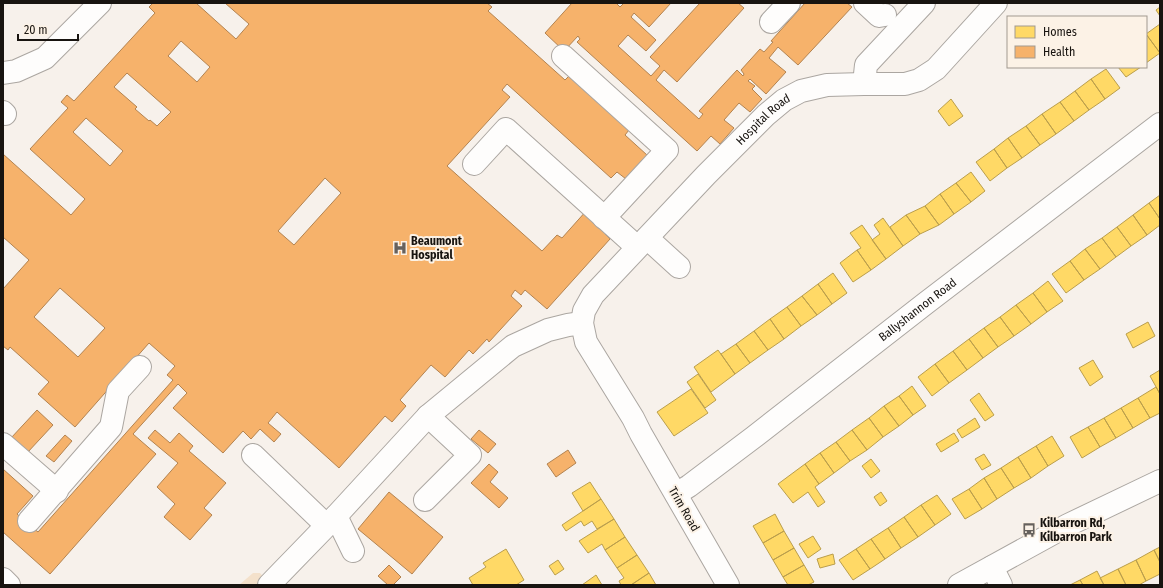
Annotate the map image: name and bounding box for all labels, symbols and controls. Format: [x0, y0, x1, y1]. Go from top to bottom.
scale bar [18, 16, 78, 42]
legend [1007, 16, 1147, 68]
text: 20 m [24, 23, 48, 37]
text: Homes [1043, 25, 1077, 39]
text: Health [1043, 45, 1075, 59]
street label: Hospital Road [733, 91, 792, 148]
place label: Beaumont Hospital [411, 234, 463, 262]
hospital icon: Beaumont Hospital [392, 240, 408, 256]
street label: Ballyshannon Road [876, 275, 959, 344]
street label: Trim Road [666, 484, 702, 534]
place label: Kilbarron Rd, Kilbarron Park [1040, 516, 1113, 544]
bus stop icon: Kilbarron Rd, Kilbarron Park [1021, 522, 1037, 538]

